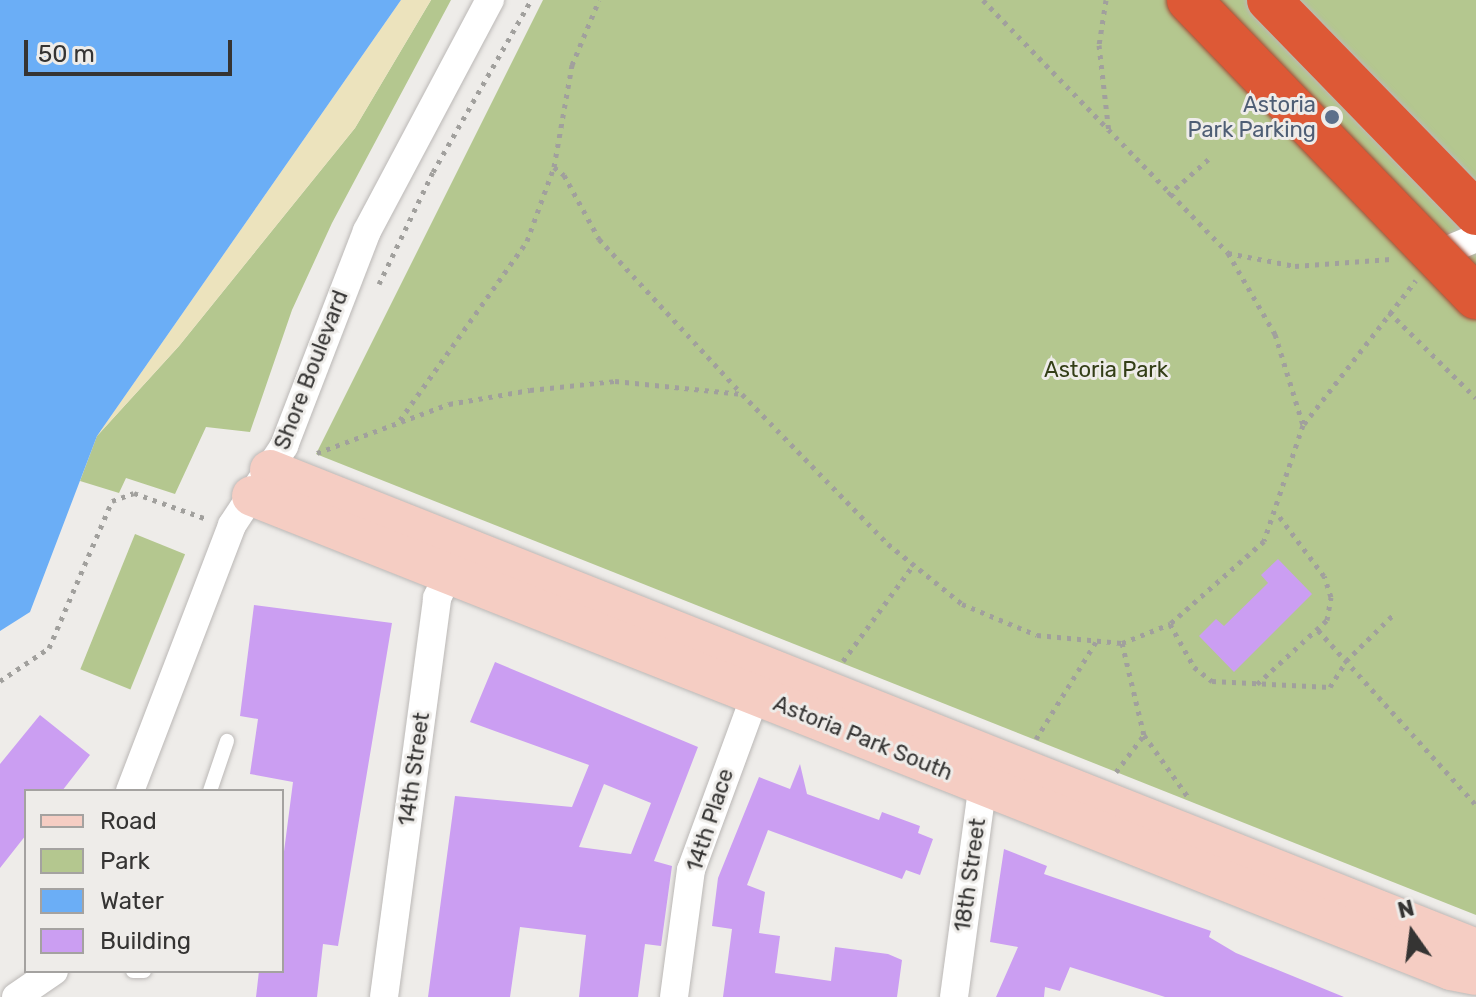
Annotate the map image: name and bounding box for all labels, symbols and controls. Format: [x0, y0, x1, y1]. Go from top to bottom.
scale bar [28, 24, 236, 74]
text: 50 m [38, 40, 95, 68]
place label: Astoria Park Parking [1187, 91, 1316, 142]
marker: Astoria Park Parking [1323, 108, 1341, 126]
street label: Shore Boulevard [268, 287, 354, 453]
park label: Astoria Park [1044, 357, 1168, 383]
street label: Astoria Park South [769, 690, 957, 786]
street label: 14th Street [393, 711, 435, 827]
street label: 14th Place [681, 765, 739, 875]
legend [24, 789, 284, 973]
text: Road [100, 807, 157, 835]
street label: 18th Street [949, 817, 991, 933]
text: Park [100, 847, 150, 875]
text: Water [100, 887, 164, 915]
north arrow [1372, 893, 1452, 973]
text: N [1395, 894, 1417, 924]
text: Building [100, 927, 191, 955]

